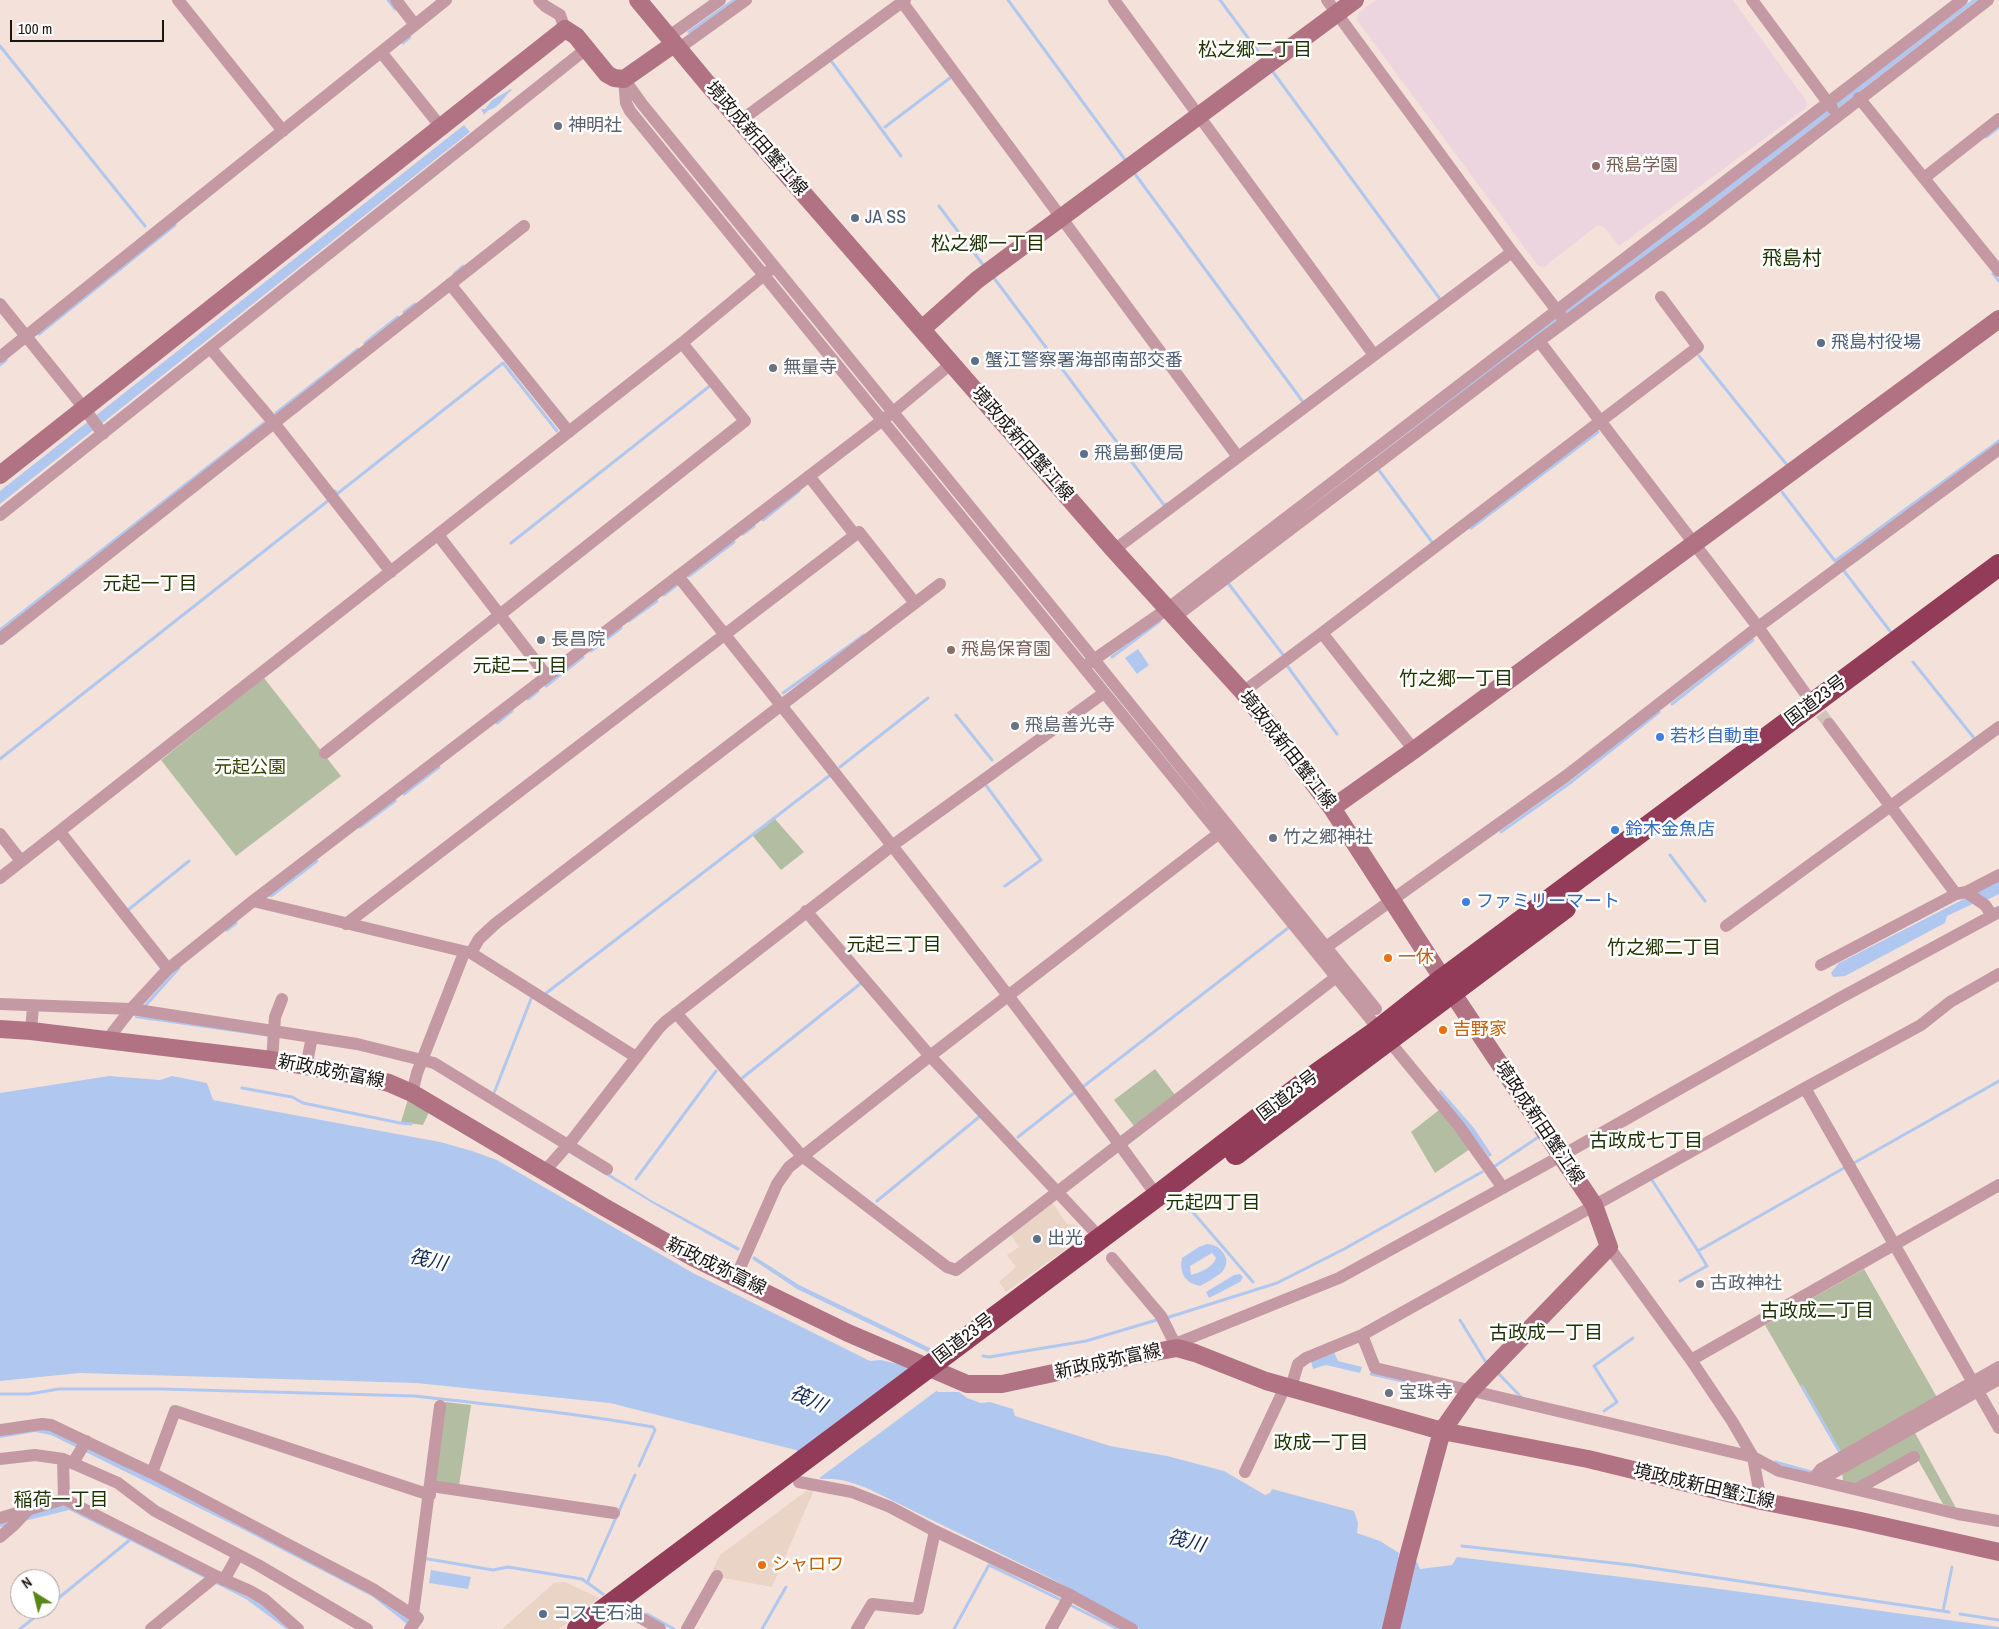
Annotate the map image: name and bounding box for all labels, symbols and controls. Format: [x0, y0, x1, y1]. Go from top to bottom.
scale bar [12, 10, 166, 42]
text: 100 m [18, 18, 52, 39]
district label: 松之郷二丁目 [1198, 40, 1312, 62]
street label: 境政成新田蟹江線 [701, 78, 811, 200]
place label: 神明社 [568, 115, 622, 137]
marker: 神明社 [552, 120, 564, 132]
place label: 飛島学園 [1606, 155, 1678, 177]
marker: 飛島学園 [1590, 160, 1602, 172]
place label: JA SS [865, 207, 906, 229]
marker: JA SS [849, 212, 861, 224]
district label: 松之郷一丁目 [931, 234, 1045, 256]
district label: 飛島村 [1762, 248, 1822, 272]
place label: 飛島村役場 [1831, 332, 1921, 354]
marker: 飛島村役場 [1815, 337, 1827, 349]
place label: 蟹江警察署海部南部交番 [985, 350, 1183, 372]
marker: 蟹江警察署海部南部交番 [969, 355, 981, 367]
place label: 無量寺 [783, 357, 837, 379]
marker: 無量寺 [767, 362, 779, 374]
street label: 境政成新田蟹江線 [967, 383, 1077, 505]
place label: 飛島郵便局 [1094, 443, 1184, 465]
marker: 飛島郵便局 [1078, 448, 1090, 460]
district label: 元起一丁目 [103, 574, 197, 596]
place label: 長昌院 [551, 629, 605, 651]
marker: 長昌院 [535, 634, 547, 646]
place label: 飛島保育園 [961, 639, 1051, 661]
marker: 飛島保育園 [945, 644, 957, 656]
district label: 元起二丁目 [473, 656, 567, 678]
district label: 竹之郷一丁目 [1399, 669, 1513, 691]
street label: 国道23号 [1781, 671, 1851, 731]
street label: 境政成新田蟹江線 [1234, 687, 1340, 813]
place label: 飛島善光寺 [1025, 715, 1115, 737]
marker: 飛島善光寺 [1009, 720, 1021, 732]
place label: 若杉自動車 [1670, 726, 1760, 748]
marker: 若杉自動車 [1654, 731, 1666, 743]
park label: 元起公園 [214, 757, 286, 779]
place label: 鈴木金魚店 [1625, 819, 1715, 841]
marker: 鈴木金魚店 [1609, 824, 1621, 836]
place label: 竹之郷神社 [1283, 827, 1373, 849]
marker: 竹之郷神社 [1267, 832, 1279, 844]
place label: ファミリーマート [1476, 891, 1620, 913]
marker: ファミリーマート [1460, 896, 1472, 908]
district label: 元起三丁目 [847, 935, 941, 957]
district label: 竹之郷二丁目 [1607, 938, 1721, 960]
place label: 一休 [1398, 947, 1434, 969]
marker: 一休 [1382, 952, 1394, 964]
place label: 吉野家 [1453, 1019, 1507, 1041]
marker: 吉野家 [1437, 1024, 1449, 1036]
street label: 新政成弥富線 [276, 1051, 386, 1093]
street label: 境政成新田蟹江線 [1490, 1057, 1588, 1189]
street label: 国道23号 [1253, 1066, 1323, 1126]
district label: 古政成七丁目 [1589, 1131, 1703, 1153]
district label: 元起四丁目 [1166, 1193, 1260, 1215]
place label: 出光 [1047, 1228, 1083, 1250]
marker: 出光 [1031, 1233, 1043, 1245]
street label: 新政成弥富線 [663, 1234, 769, 1300]
water label: 筏川 [407, 1246, 449, 1276]
place label: 古政神社 [1710, 1273, 1782, 1295]
marker: 古政神社 [1694, 1278, 1706, 1290]
district label: 古政成二丁目 [1760, 1301, 1874, 1323]
street label: 国道23号 [929, 1309, 999, 1369]
district label: 古政成一丁目 [1489, 1323, 1603, 1345]
street label: 新政成弥富線 [1053, 1340, 1163, 1384]
water label: 筏川 [786, 1382, 830, 1418]
place label: 宝珠寺 [1399, 1382, 1453, 1404]
marker: 宝珠寺 [1383, 1387, 1395, 1399]
district label: 政成一丁目 [1274, 1433, 1368, 1455]
street label: 境政成新田蟹江線 [1631, 1460, 1777, 1514]
district label: 稲荷一丁目 [14, 1490, 108, 1512]
water label: 筏川 [1165, 1526, 1207, 1558]
place label: シャロワ [772, 1554, 844, 1576]
marker: シャロワ [756, 1559, 768, 1571]
north arrow [10, 1569, 60, 1619]
text: N [18, 1573, 35, 1592]
place label: コスモ石油 [553, 1603, 643, 1625]
marker: コスモ石油 [537, 1608, 549, 1620]

